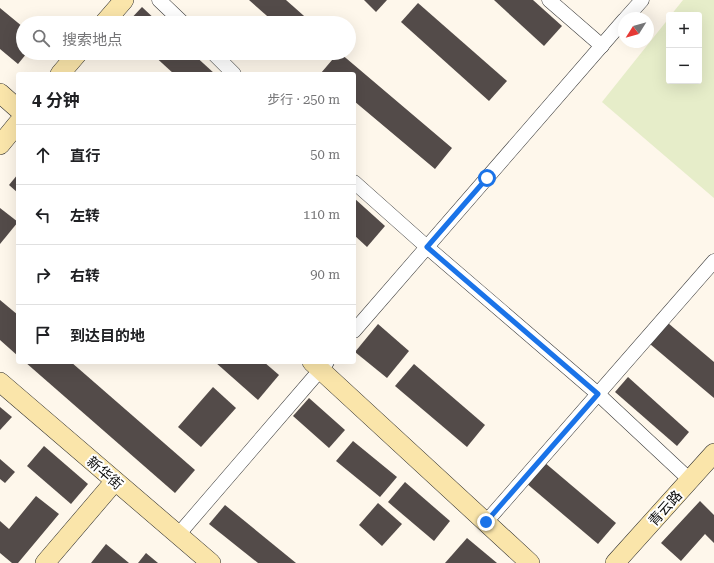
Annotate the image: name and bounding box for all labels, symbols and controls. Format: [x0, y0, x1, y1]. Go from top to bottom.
north arrow [618, 12, 654, 48]
map controls [666, 12, 702, 84]
button: + [666, 12, 702, 48]
search box [16, 16, 356, 60]
icon: search [30, 27, 52, 49]
text: 搜索地点 [62, 31, 122, 49]
button: − [666, 48, 702, 84]
text: 4 分钟 [32, 90, 80, 110]
text: 步行 · 250 m [267, 92, 340, 107]
icon: ahead [32, 144, 54, 166]
text: 直行 [70, 147, 100, 165]
text: 50 m [310, 147, 340, 162]
route start [478, 169, 496, 187]
icon: left [32, 204, 54, 226]
text: 左转 [70, 207, 100, 225]
text: 110 m [303, 207, 340, 222]
icon: right [32, 264, 54, 286]
text: 右转 [70, 267, 100, 285]
text: 90 m [310, 267, 340, 282]
icon: arrive [32, 324, 54, 346]
text: 到达目的地 [70, 327, 145, 345]
street label: 新华街 [84, 453, 126, 493]
street label: 青云路 [645, 487, 685, 529]
route end [477, 513, 495, 531]

